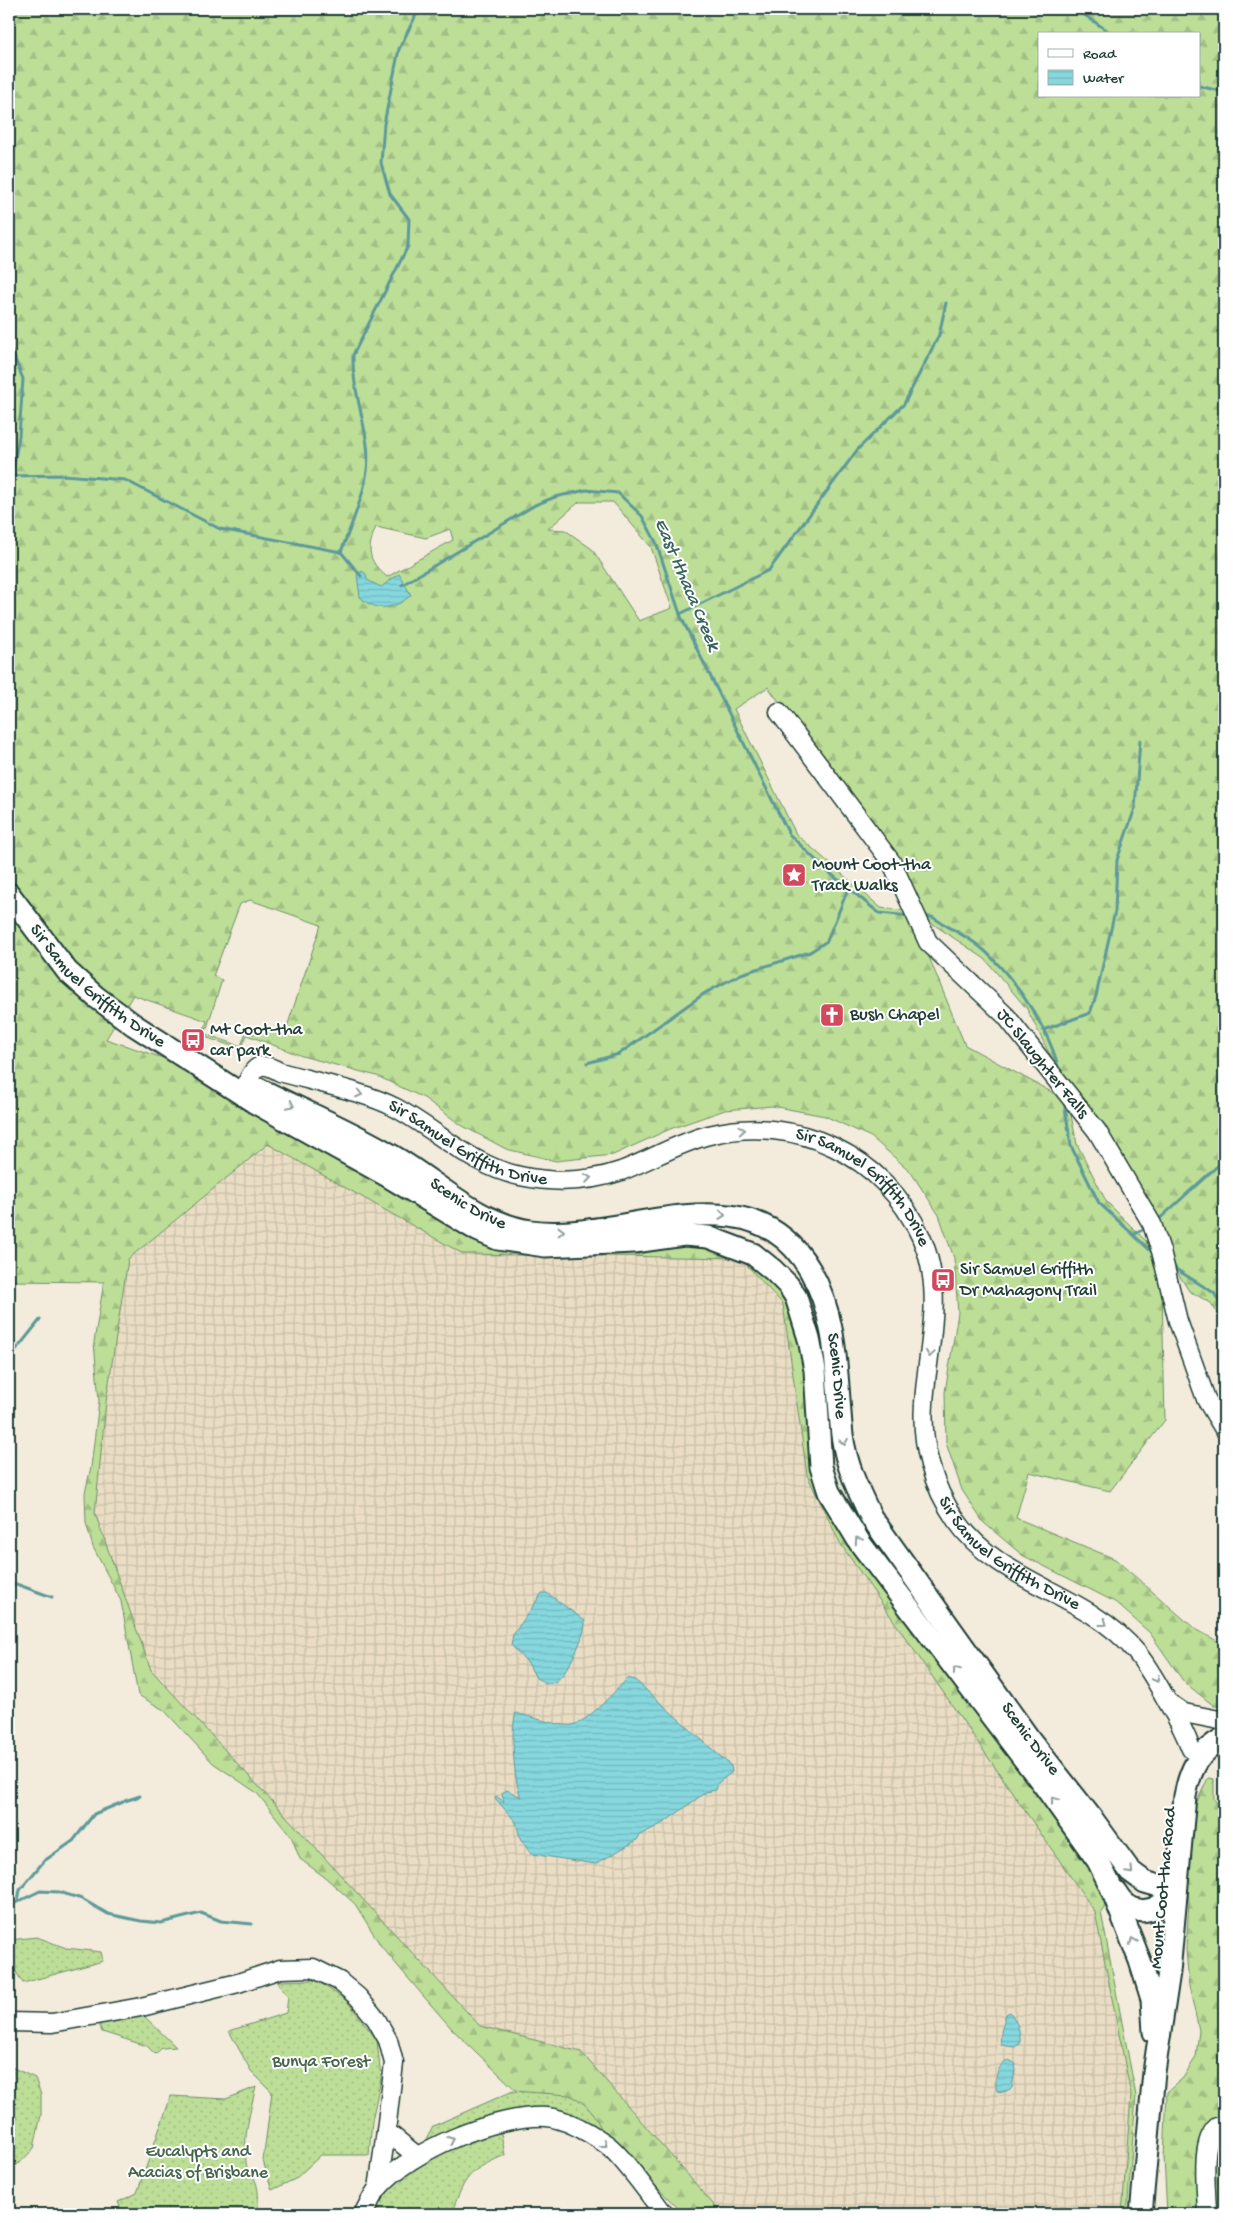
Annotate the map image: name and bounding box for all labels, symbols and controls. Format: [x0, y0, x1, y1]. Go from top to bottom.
legend [1038, 32, 1200, 98]
text: Road [1083, 46, 1117, 64]
text: Water [1083, 70, 1125, 88]
water label: East Ithaca Creek [648, 515, 725, 656]
place label: Mount Coot-tha Track Walks [811, 855, 932, 897]
place icon: Mount Coot-tha Track Walks [781, 862, 807, 888]
street label: Sir Samuel Griffith Drive [25, 920, 170, 1053]
church icon: Bush Chapel [819, 1002, 845, 1028]
place label: Bush Chapel [849, 1005, 940, 1026]
street label: JC Slaughter Falls [991, 1005, 1094, 1124]
place label: Mt Coot-tha car park [210, 1020, 304, 1062]
bus stop icon: Mt Coot-tha car park [180, 1027, 206, 1053]
one-way arrow [354, 1088, 363, 1099]
street label: Sir Samuel Griffith Drive [385, 1095, 549, 1190]
one-way arrow [286, 1099, 295, 1109]
street label: Sir Samuel Griffith Drive [793, 1124, 935, 1250]
one-way arrow [738, 1125, 746, 1136]
street label: Scenic Drive [425, 1173, 510, 1235]
one-way arrow [584, 1173, 592, 1184]
one-way arrow [718, 1209, 726, 1220]
one-way arrow [557, 1226, 565, 1236]
place label: Sir Samuel Griffith Dr Mahagony Trail [959, 1260, 1097, 1302]
bus stop icon: Sir Samuel Griffith Dr Mahagony Trail [930, 1267, 956, 1293]
street label: Scenic Drive [822, 1331, 851, 1420]
one-way arrow [925, 1350, 936, 1358]
one-way arrow [838, 1438, 848, 1446]
street label: Sir Samuel Griffith Drive [933, 1493, 1084, 1616]
one-way arrow [855, 1537, 864, 1546]
one-way arrow [1098, 1617, 1108, 1626]
one-way arrow [953, 1666, 962, 1676]
one-way arrow [1150, 1674, 1160, 1683]
street label: Scenic Drive [996, 1698, 1065, 1780]
one-way arrow [1051, 1796, 1061, 1805]
street label: Mount Coot-tha Road [1146, 1805, 1182, 1970]
one-way arrow [1124, 1865, 1133, 1874]
one-way arrow [1129, 1937, 1139, 1946]
park label: Bunya Forest [271, 2052, 371, 2073]
one-way arrow [446, 2136, 455, 2146]
one-way arrow [598, 2138, 608, 2147]
park label: Eucalypts and Acacias of Brisbane [128, 2142, 269, 2184]

